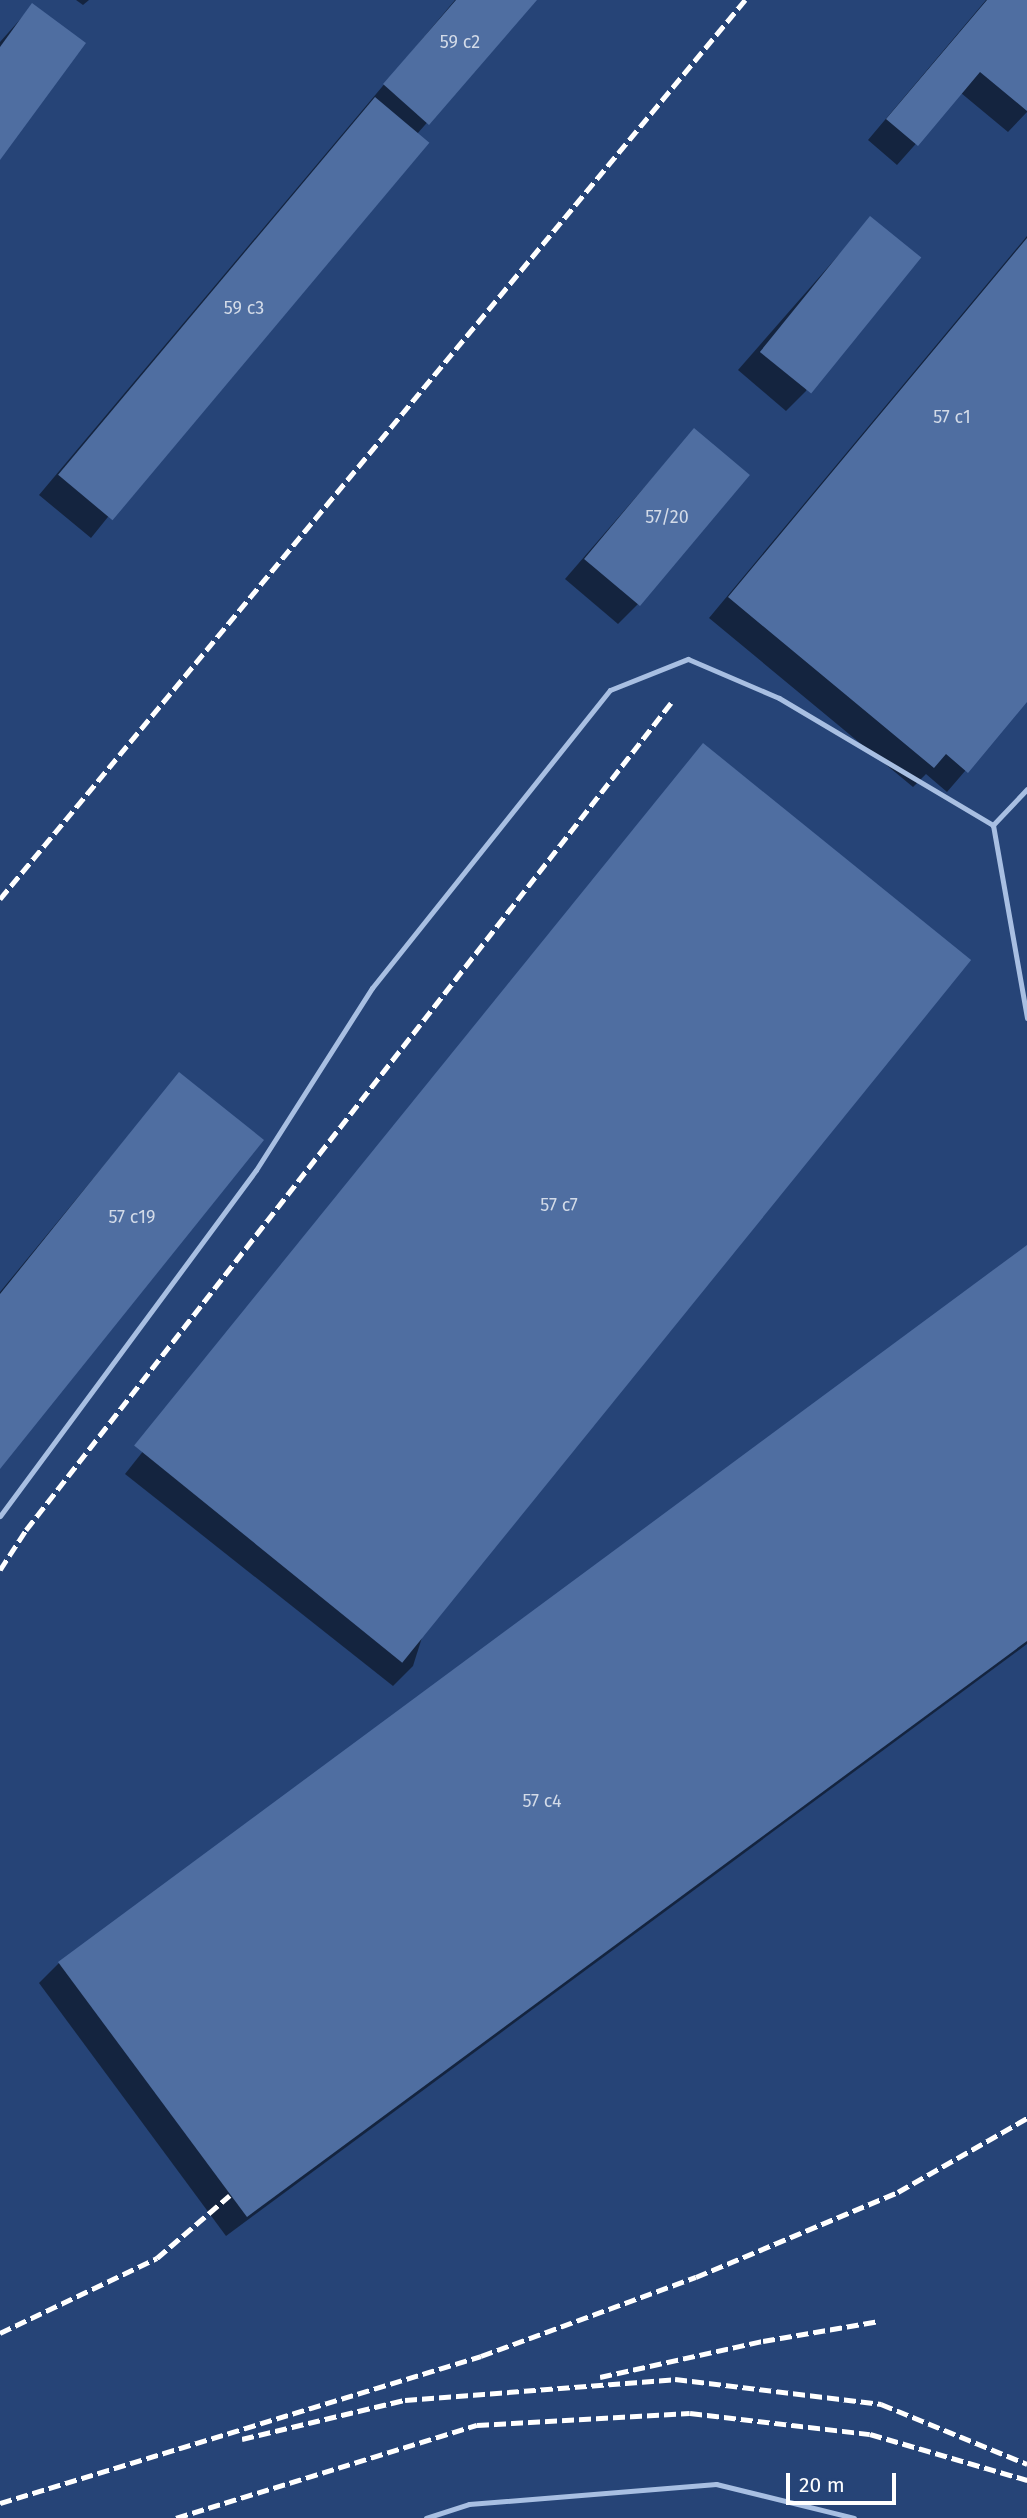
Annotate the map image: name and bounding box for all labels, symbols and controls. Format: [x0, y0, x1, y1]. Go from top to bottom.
house number: 59 с2 [440, 31, 480, 53]
house number: 59 с3 [224, 297, 264, 319]
house number: 57 с1 [933, 406, 971, 428]
house number: 57/20 [645, 506, 689, 528]
house number: 57 с7 [540, 1194, 578, 1216]
house number: 57 с19 [109, 1206, 155, 1228]
house number: 57 с4 [523, 1790, 561, 1812]
scale bar [789, 2458, 899, 2502]
text: 20 m [799, 2472, 845, 2498]

